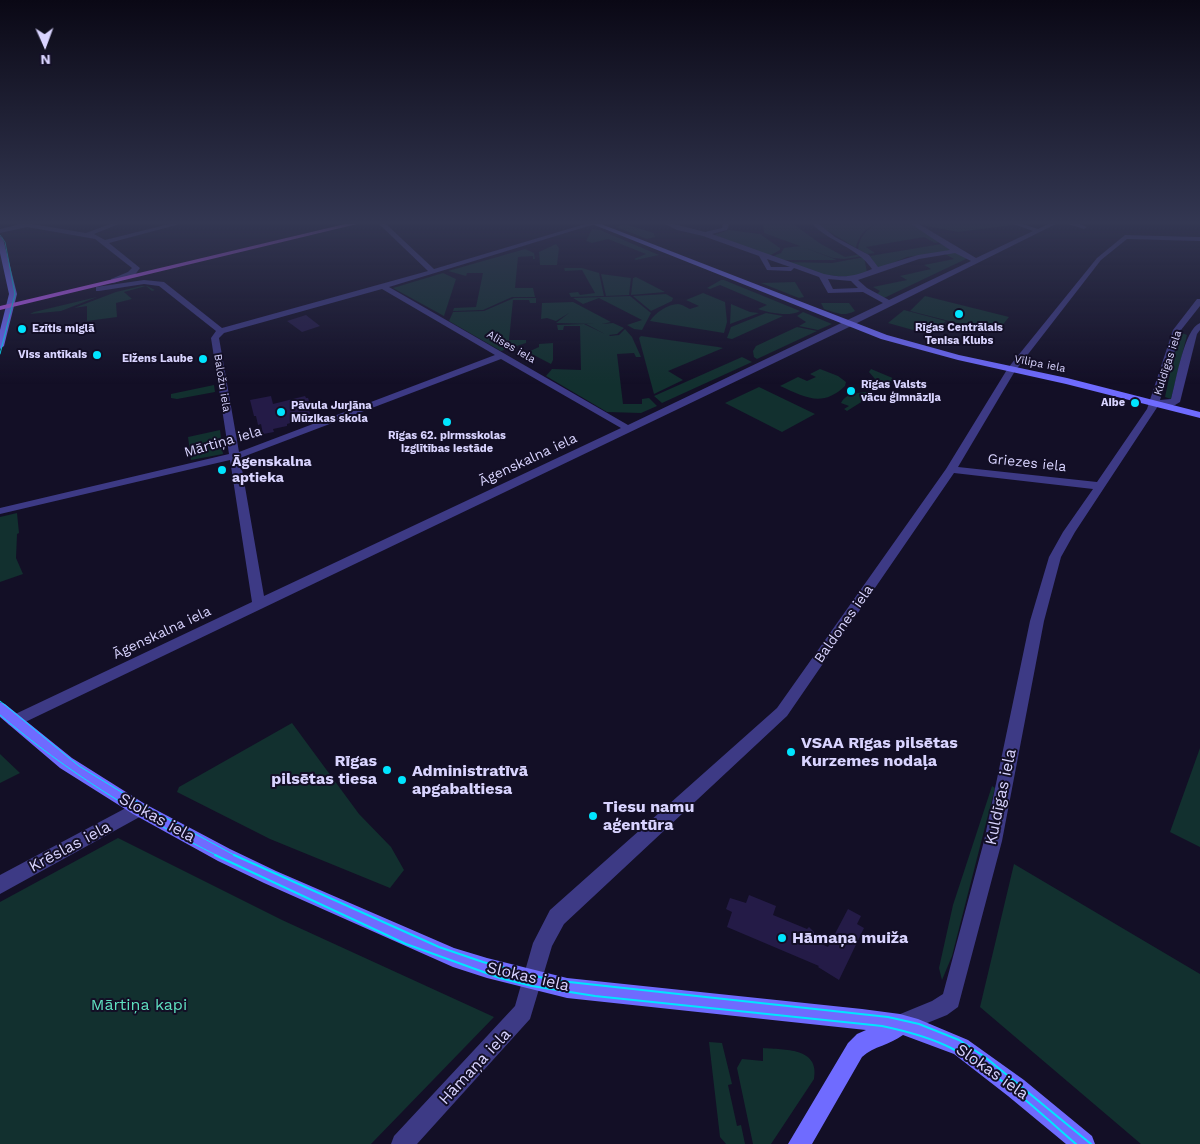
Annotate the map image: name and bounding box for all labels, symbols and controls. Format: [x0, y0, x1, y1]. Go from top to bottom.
north arrow [20, 20, 70, 70]
text: N [40, 52, 51, 68]
marker: Rīgas Centrālais Tenisa Klubs [953, 308, 965, 320]
place label: Rīgas Centrālais Tenisa Klubs [915, 321, 1003, 347]
place label: Ezītis miglā [32, 322, 95, 336]
marker: Ezītis miglā [16, 323, 28, 335]
street label: Alīses iela [484, 328, 538, 366]
street label: Kuldīgas iela [1151, 329, 1185, 397]
place label: Viss antīkais [18, 348, 87, 362]
marker: Viss antīkais [91, 349, 103, 361]
place label: Eižens Laube [122, 352, 193, 366]
marker: Eižens Laube [197, 353, 209, 365]
street label: Baložu iela [211, 353, 233, 413]
street label: Vīlipa iela [1013, 353, 1067, 375]
place label: Rīgas Valsts vācu ģimnāzija [861, 378, 941, 404]
marker: Rīgas Valsts vācu ģimnāzija [845, 385, 857, 397]
place label: Aibe [1101, 396, 1125, 410]
marker: Aibe [1129, 397, 1141, 409]
place label: Pāvula Jurjāna Mūzikas skola [291, 399, 372, 425]
marker: Pāvula Jurjāna Mūzikas skola [275, 406, 287, 418]
marker: Rīgas 62. pirmsskolas izglītības iestāde [441, 416, 453, 428]
street label: Mārtiņa iela [182, 423, 264, 461]
place label: Rīgas 62. pirmsskolas izglītības iestāde [388, 429, 506, 455]
street label: Āgenskalna iela [476, 430, 580, 490]
street label: Griezes iela [987, 451, 1067, 475]
place label: Āgenskalna aptieka [232, 454, 312, 487]
marker: Āgenskalna aptieka [216, 464, 228, 476]
street label: Baldones iela [811, 582, 877, 666]
street label: Āgenskalna iela [110, 603, 214, 663]
place label: VSAA Rīgas pilsētas Kurzemes nodaļa [801, 733, 958, 771]
marker: VSAA Rīgas pilsētas Kurzemes nodaļa [785, 746, 797, 758]
street label: Kuldīgas iela [981, 747, 1021, 847]
place label: Rīgas pilsētas tiesa [271, 751, 377, 789]
place label: Administratīvā apgabaltiesa [412, 761, 528, 799]
marker: Rīgas pilsētas tiesa [381, 764, 393, 776]
marker: Administratīvā apgabaltiesa [396, 774, 408, 786]
street label: Slokas iela [116, 789, 198, 847]
place label: Tiesu namu aģentūra [603, 797, 694, 835]
marker: Tiesu namu aģentūra [587, 810, 599, 822]
street label: Krēslas iela [26, 817, 114, 877]
place label: Hāmaņa muiža [792, 928, 908, 948]
marker: Hāmaņa muiža [776, 932, 788, 944]
street label: Slokas iela [485, 958, 571, 996]
park label: Mārtiņa kapi [91, 995, 187, 1015]
street label: Hāmaņa iela [435, 1025, 515, 1109]
street label: Slokas iela [952, 1040, 1032, 1104]

